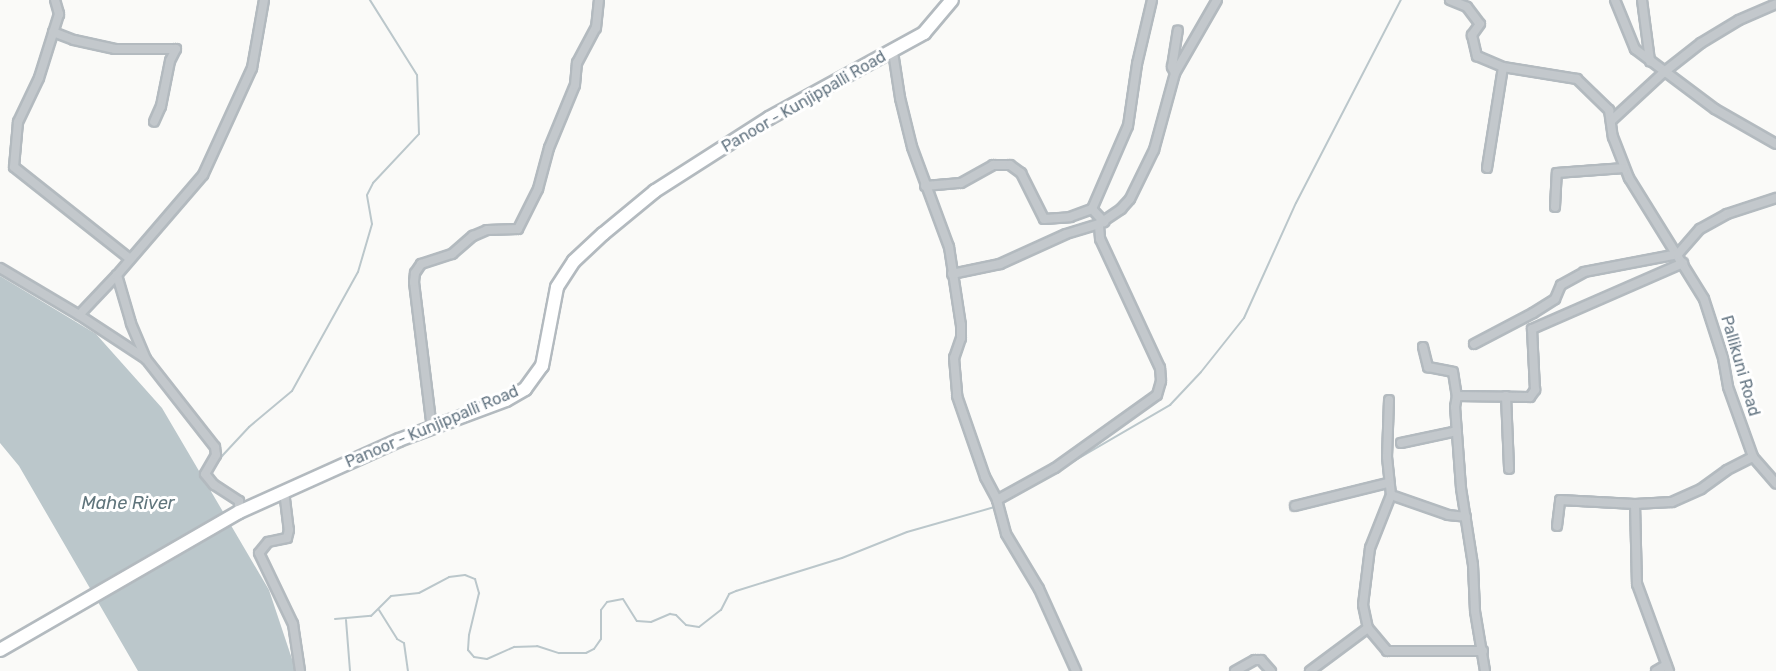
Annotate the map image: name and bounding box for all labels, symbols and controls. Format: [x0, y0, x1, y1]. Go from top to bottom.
street label: Panoor - Kunjippalli Road [718, 47, 890, 157]
street label: Pallikuni Road [1716, 313, 1764, 419]
street label: Panoor - Kunjippalli Road [342, 382, 522, 472]
water label: Mahe River [81, 492, 175, 514]

